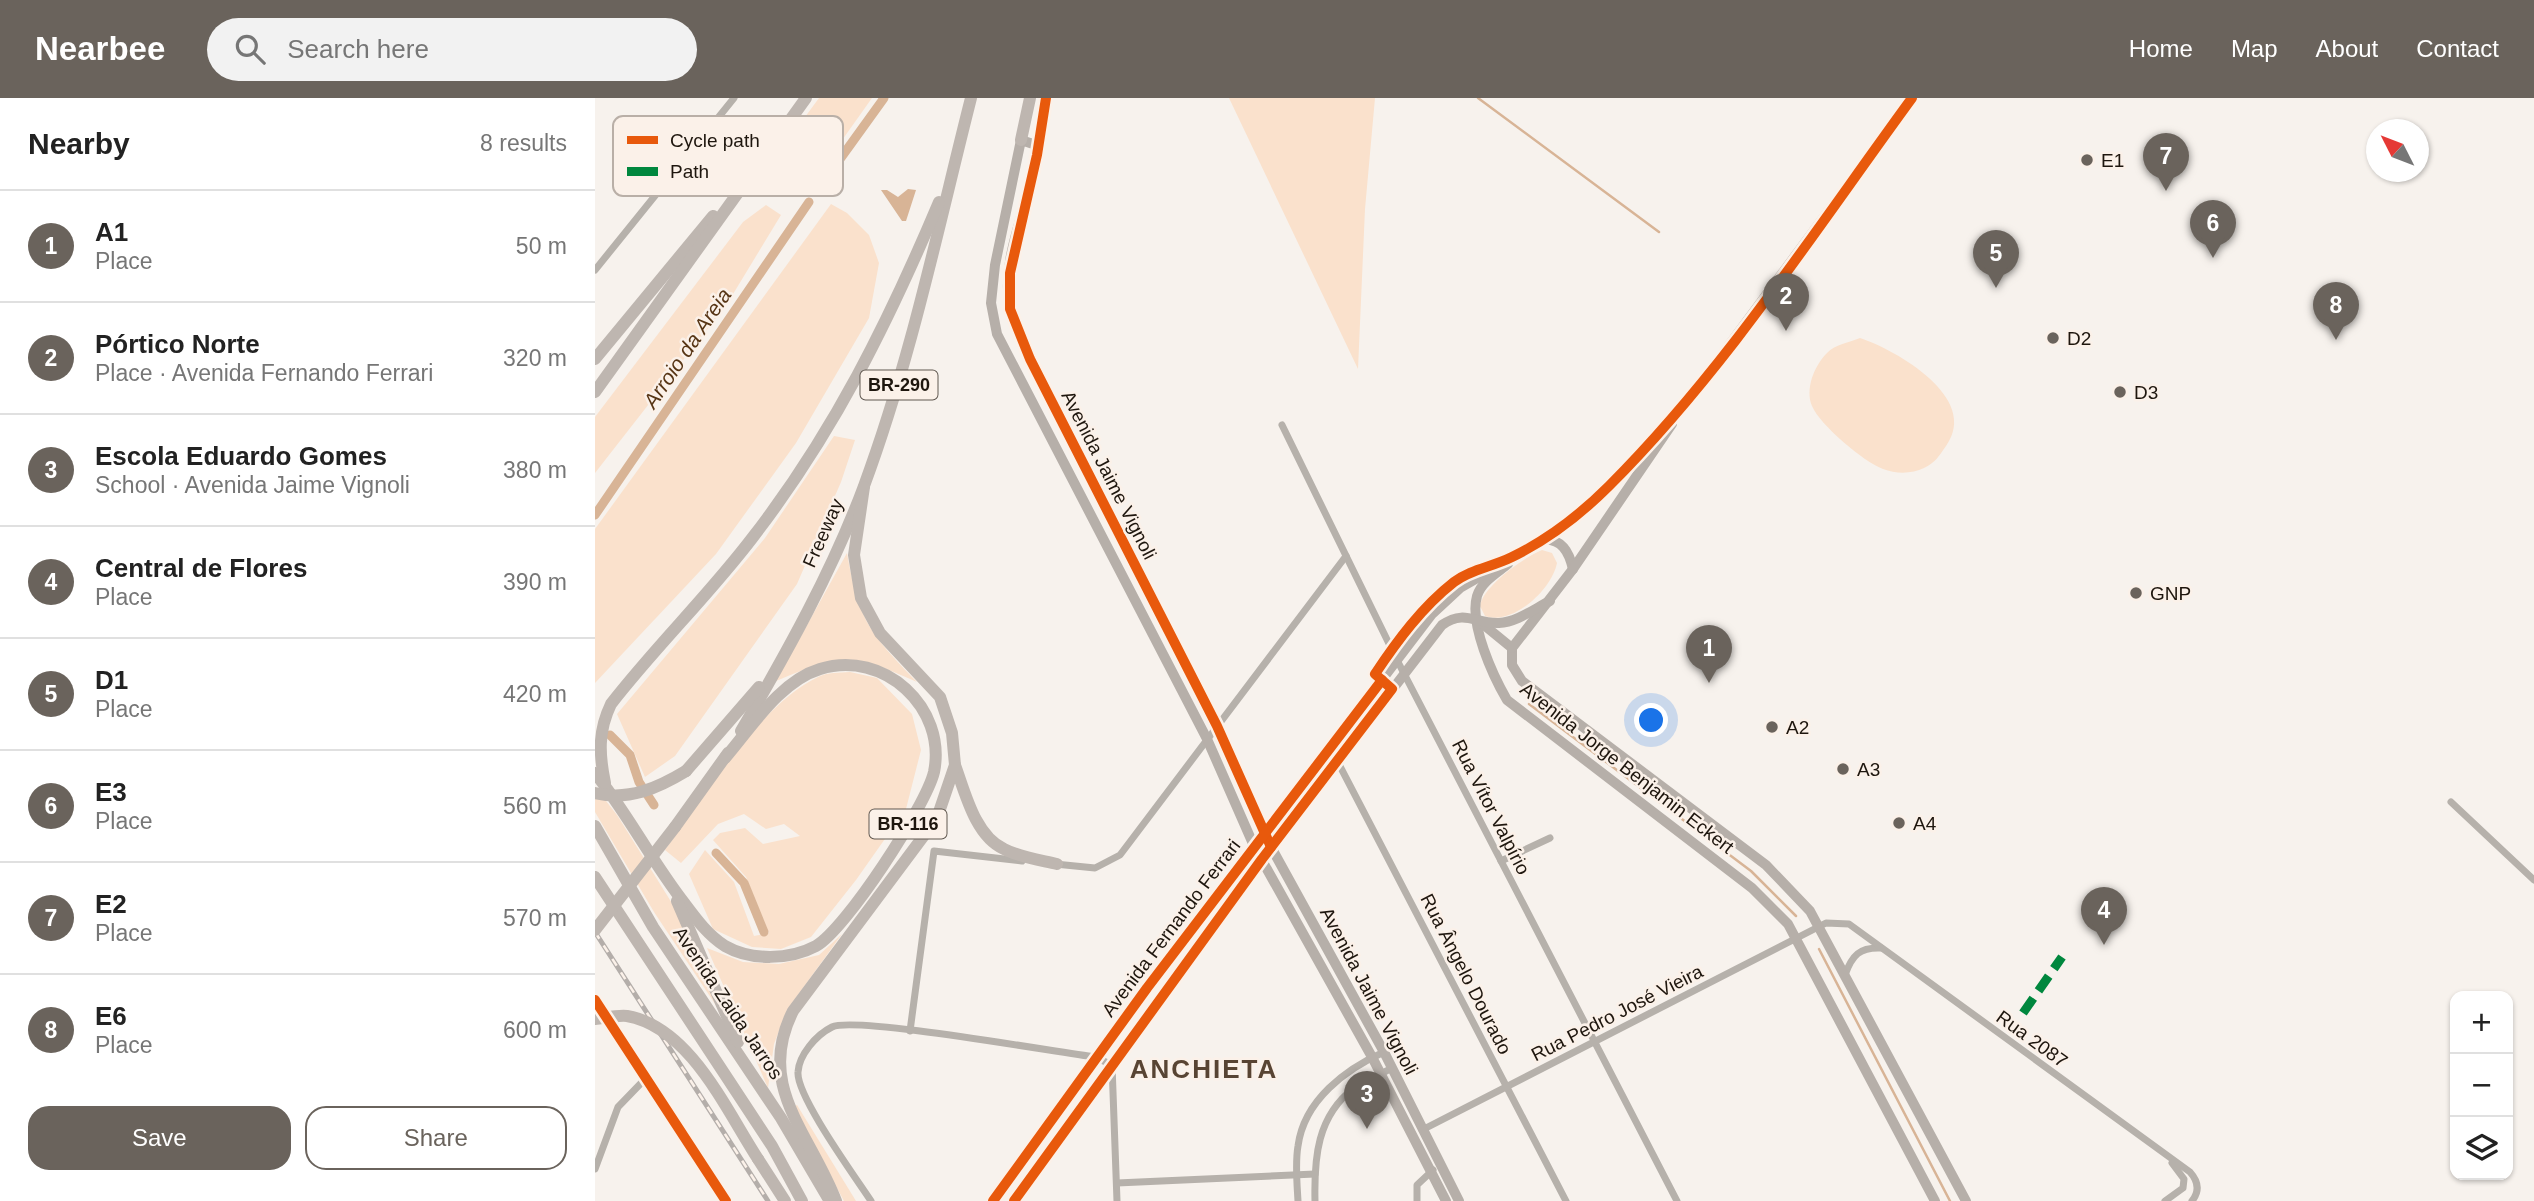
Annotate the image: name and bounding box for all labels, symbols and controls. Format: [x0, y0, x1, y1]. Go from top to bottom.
search box [207, 18, 697, 81]
text: Nearbee [35, 30, 165, 67]
icon: search [231, 30, 269, 68]
text: Search here [287, 34, 429, 64]
text: Home [2129, 35, 2193, 62]
text: Map [2231, 35, 2278, 62]
text: About [2316, 35, 2378, 62]
text: Contact [2416, 35, 2499, 62]
legend [613, 116, 843, 196]
north arrow [2366, 119, 2429, 182]
text: Nearby [28, 127, 130, 160]
text: 8 results [480, 130, 567, 156]
text: Cycle path [670, 130, 760, 151]
pin: 7 [2143, 133, 2189, 191]
place label: E1 [2101, 150, 2124, 171]
marker: E1 [2079, 152, 2095, 168]
text: Path [670, 161, 709, 182]
pin: 6 [2190, 200, 2236, 258]
text: A1 [95, 217, 128, 247]
pin: 5 [1973, 230, 2019, 288]
text: 1 [45, 233, 57, 259]
text: 50 m [516, 233, 567, 259]
text: Place [95, 248, 153, 274]
pin: 2 [1763, 273, 1809, 331]
pin: 8 [2313, 282, 2359, 340]
water label: Arroio da Areia [637, 284, 735, 414]
place label: D2 [2067, 328, 2091, 349]
text: Pórtico Norte [95, 329, 260, 359]
marker: D2 [2045, 330, 2061, 346]
text: 2 [45, 345, 57, 371]
text: 320 m [503, 345, 567, 371]
text: Place · Avenida Fernando Ferrari [95, 360, 433, 386]
road number: BR-290 [861, 370, 937, 400]
place label: D3 [2134, 382, 2158, 403]
marker: D3 [2112, 384, 2128, 400]
street label: Avenida Jaime Vignoli [1057, 387, 1161, 563]
text: Escola Eduardo Gomes [95, 441, 387, 471]
text: 3 [45, 457, 57, 483]
text: 380 m [503, 457, 567, 483]
text: School · Avenida Jaime Vignoli [95, 472, 410, 498]
street label: Freeway [799, 495, 848, 571]
text: Central de Flores [95, 553, 307, 583]
text: 4 [45, 569, 57, 595]
text: 390 m [503, 569, 567, 595]
place label: GNP [2150, 583, 2191, 604]
text: Place [95, 584, 153, 610]
marker: GNP [2128, 585, 2144, 601]
pin: 1 [1686, 625, 1732, 683]
text: D1 [95, 665, 128, 695]
street label: Avenida Jorge Benjamin Eckert [1516, 678, 1738, 858]
text: 5 [45, 681, 57, 707]
text: 420 m [503, 681, 567, 707]
text: Place [95, 696, 153, 722]
your location [1634, 703, 1668, 737]
place label: A2 [1786, 717, 1809, 738]
marker: A2 [1764, 719, 1780, 735]
street label: Rua Vítor Valpírio [1448, 736, 1534, 878]
place label: A3 [1857, 759, 1880, 780]
marker: A3 [1835, 761, 1851, 777]
text: E3 [95, 777, 127, 807]
text: 6 [45, 793, 57, 819]
text: 560 m [503, 793, 567, 819]
text: Place [95, 808, 153, 834]
road number: BR-116 [869, 810, 947, 838]
place label: A4 [1913, 813, 1937, 834]
marker: A4 [1891, 815, 1907, 831]
street label: Avenida Fernando Ferrari [1098, 835, 1244, 1021]
pin: 4 [2081, 887, 2127, 945]
text: E2 [95, 889, 127, 919]
street label: Rua Ângelo Dourado [1416, 890, 1516, 1058]
street label: Avenida Jaime Vignoli [1316, 904, 1422, 1078]
text: 7 [45, 905, 57, 931]
text: 570 m [503, 905, 567, 931]
text: Place [95, 920, 153, 946]
street label: Avenida Zaida Jarros [669, 923, 787, 1083]
street label: Rua Pedro José Vieira [1528, 960, 1707, 1065]
map controls [2450, 991, 2513, 1180]
button: + [2450, 991, 2513, 1054]
text: E6 [95, 1001, 127, 1031]
street label: Rua 2087 [1992, 1006, 2072, 1072]
text: 8 [45, 1017, 57, 1043]
text: 600 m [503, 1017, 567, 1043]
text: Place [95, 1032, 153, 1058]
district label: ANCHIETA [1130, 1054, 1278, 1084]
button: − [2450, 1054, 2513, 1117]
pin: 3 [1344, 1071, 1390, 1129]
button: Save [28, 1106, 291, 1170]
button: Share [305, 1106, 567, 1170]
button: layers [2450, 1117, 2513, 1180]

